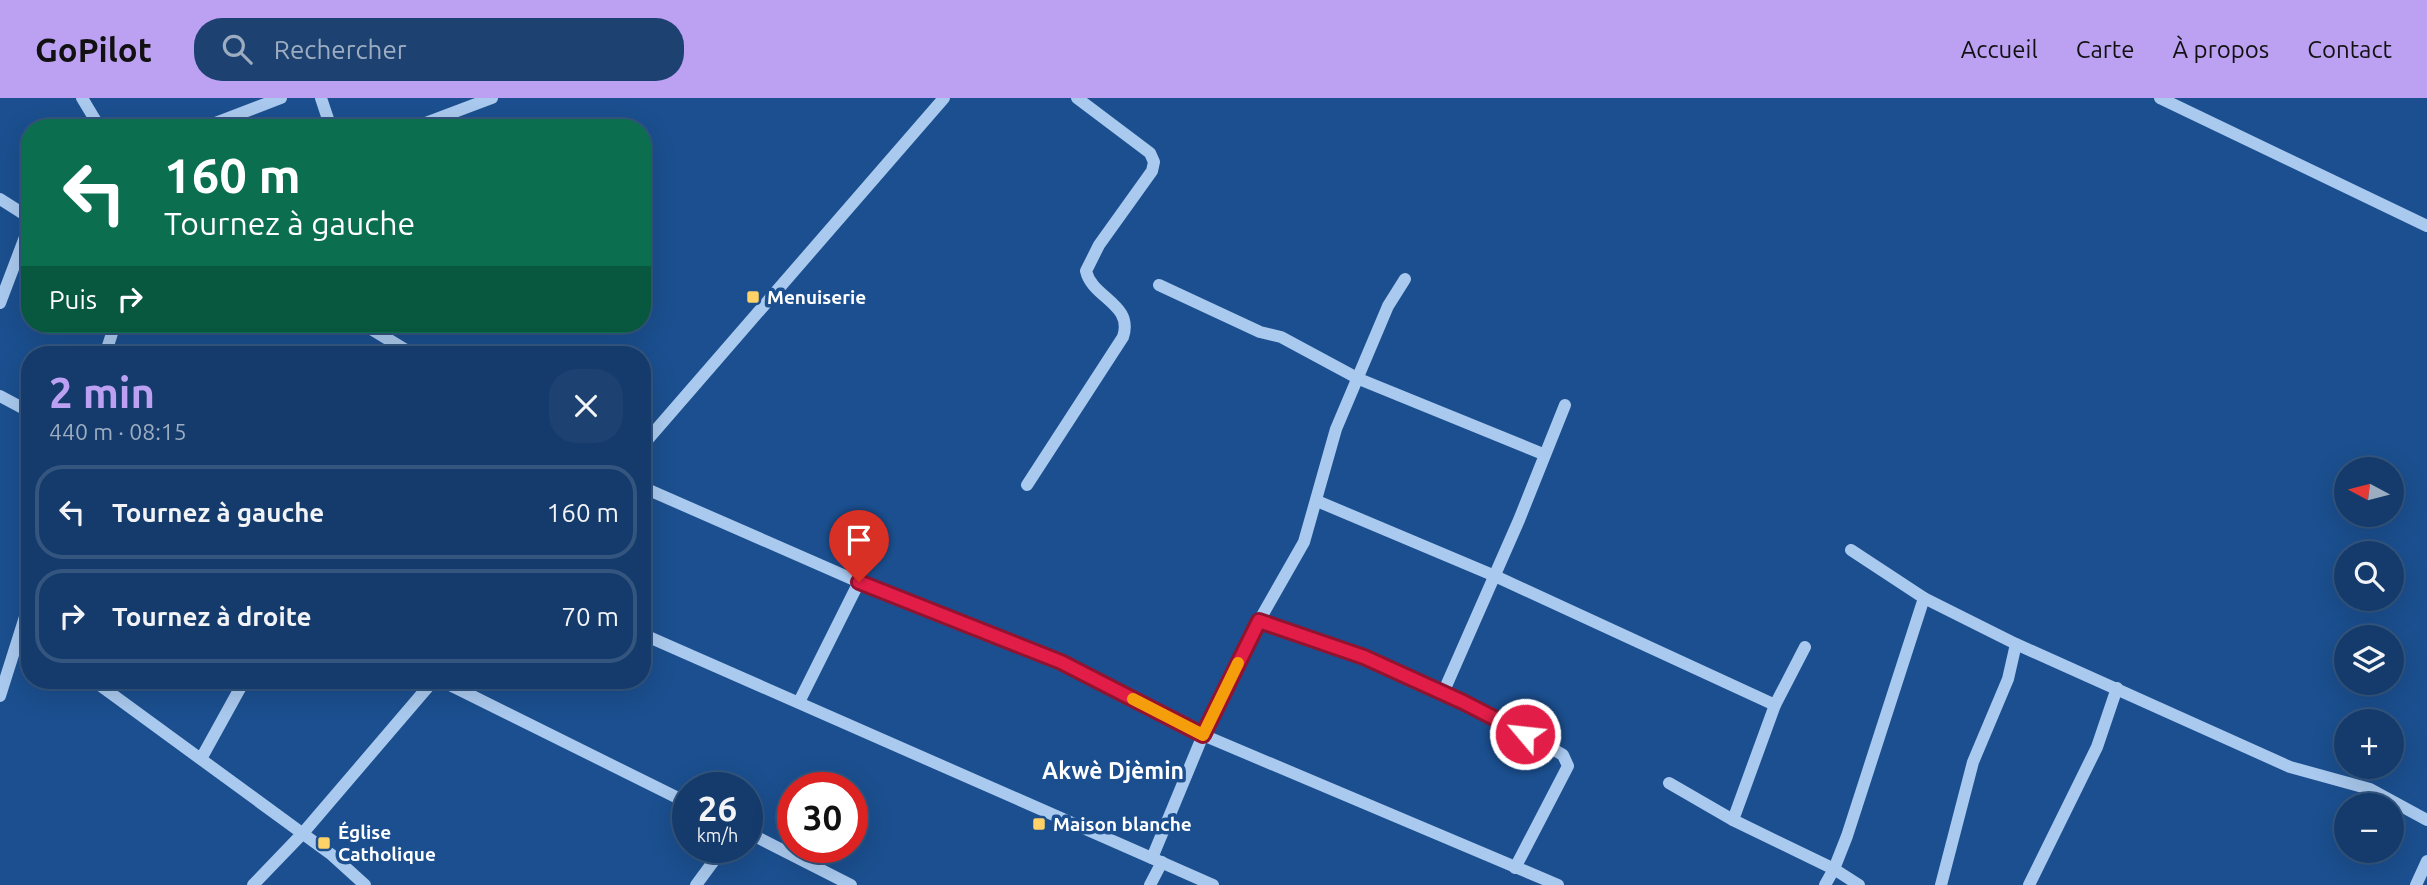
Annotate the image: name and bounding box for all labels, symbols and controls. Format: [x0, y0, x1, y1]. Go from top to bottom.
search box [194, 18, 684, 81]
icon: search [218, 30, 256, 68]
text: GoPilot [35, 31, 152, 68]
text: Rechercher [274, 35, 407, 64]
text: Accueil [1961, 36, 2038, 63]
text: Carte [2076, 36, 2135, 63]
text: À propos [2173, 36, 2269, 63]
text: Contact [2307, 36, 2392, 63]
icon: left [49, 147, 140, 238]
text: 160 m [164, 147, 301, 202]
text: Tournez à gauche [164, 205, 415, 241]
icon: right [111, 280, 149, 318]
text: Puis [49, 285, 97, 314]
place label: Menuiserie [767, 286, 866, 308]
marker: Menuiserie [745, 289, 761, 305]
text: 2 min [49, 369, 155, 416]
button: close [549, 369, 623, 443]
text: 440 m · 08:15 [49, 419, 187, 444]
north arrow [2334, 457, 2404, 527]
map controls [2334, 457, 2404, 863]
icon: left [53, 493, 91, 531]
text: Tournez à gauche [112, 498, 324, 527]
text: 160 m [547, 498, 619, 527]
pin [829, 510, 889, 582]
icon: arrive [840, 521, 878, 559]
button: search [2334, 541, 2404, 611]
icon: right [53, 597, 91, 635]
text: Tournez à droite [112, 602, 311, 631]
text: 70 m [561, 602, 619, 631]
button: layers [2334, 625, 2404, 695]
position arrow [1488, 697, 1562, 771]
button: + [2334, 709, 2404, 779]
district label: Akwè Djèmin [1042, 758, 1184, 783]
speed limit sign: 30 [777, 772, 868, 863]
text: 26 [698, 788, 737, 828]
button: − [2334, 793, 2404, 863]
place label: Maison blanche [1053, 813, 1192, 835]
marker: Maison blanche [1031, 816, 1047, 832]
place label: Église Catholique [338, 821, 436, 865]
text: km/h [697, 825, 738, 845]
marker: Église Catholique [316, 835, 332, 851]

